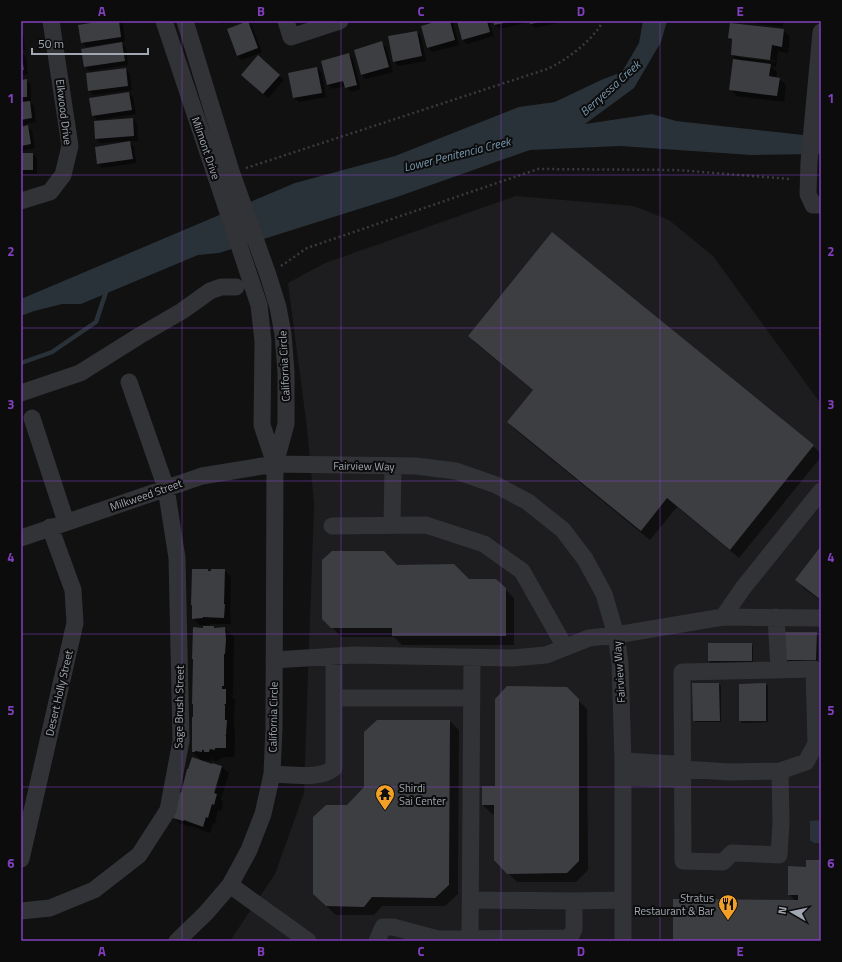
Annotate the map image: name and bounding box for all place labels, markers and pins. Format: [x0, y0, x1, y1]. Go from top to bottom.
place label: Shirdi Sai Center [399, 780, 446, 809]
temple icon: Shirdi Sai Center [374, 783, 396, 811]
place label: Stratus Restaurant & Bar [634, 890, 714, 919]
restaurant icon: Stratus Restaurant & Bar [717, 893, 739, 921]

